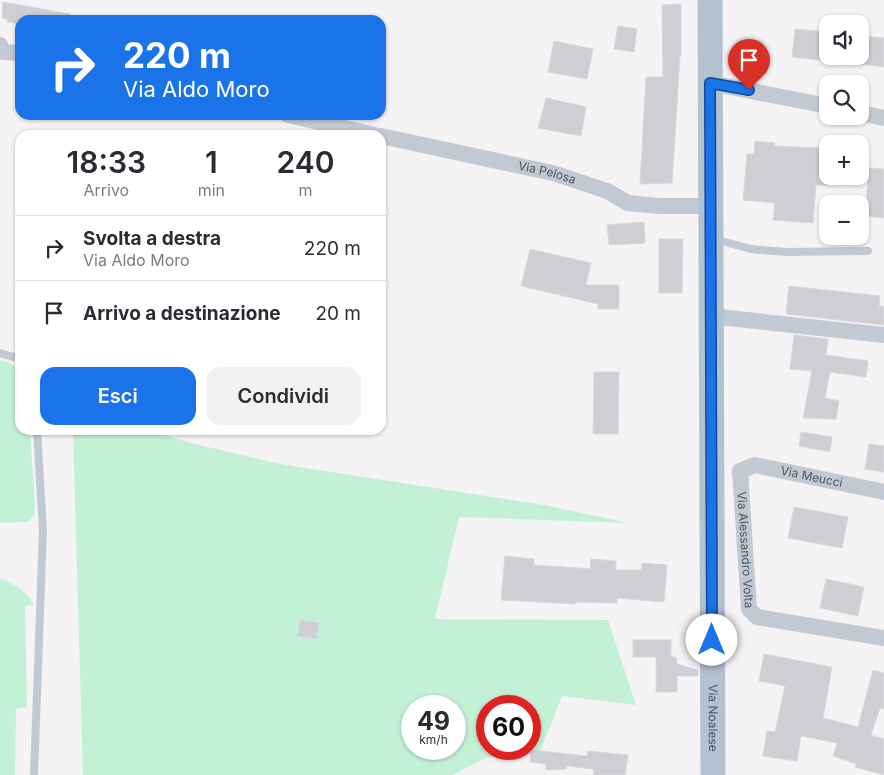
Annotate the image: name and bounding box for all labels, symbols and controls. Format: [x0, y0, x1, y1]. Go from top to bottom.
map controls [819, 15, 869, 245]
button: sound [819, 15, 869, 65]
text: 220 m [123, 34, 231, 76]
icon: right [40, 35, 105, 100]
pin [728, 39, 770, 90]
icon: arrive [735, 46, 763, 74]
button: search [819, 75, 869, 125]
text: Via Aldo Moro [123, 76, 270, 102]
button: + [819, 135, 869, 185]
text: 18:33 [67, 144, 146, 180]
text: 1 [205, 144, 218, 180]
text: 240 [276, 144, 334, 180]
street label: Via Pelosa [517, 158, 578, 187]
text: Arrivo [83, 180, 129, 200]
text: min [198, 180, 225, 200]
text: m [298, 180, 312, 200]
button: − [819, 195, 869, 245]
text: Svolta a destra [83, 227, 221, 250]
icon: right [40, 234, 68, 262]
text: 220 m [304, 237, 361, 260]
text: Via Aldo Moro [83, 250, 190, 270]
icon: arrive [40, 299, 68, 327]
text: Arrivo a destinazione [83, 302, 281, 325]
text: 20 m [315, 302, 361, 325]
button: Esci [40, 367, 196, 425]
button: Condividi [206, 367, 361, 425]
street label: Via Meucci [779, 463, 844, 490]
street label: Via Alessandro Volta [734, 491, 757, 609]
position arrow [685, 613, 737, 665]
street label: Via Noalese [706, 684, 721, 752]
speed limit sign: 60 [476, 695, 541, 760]
text: 49 [417, 706, 450, 736]
text: km/h [419, 732, 448, 747]

